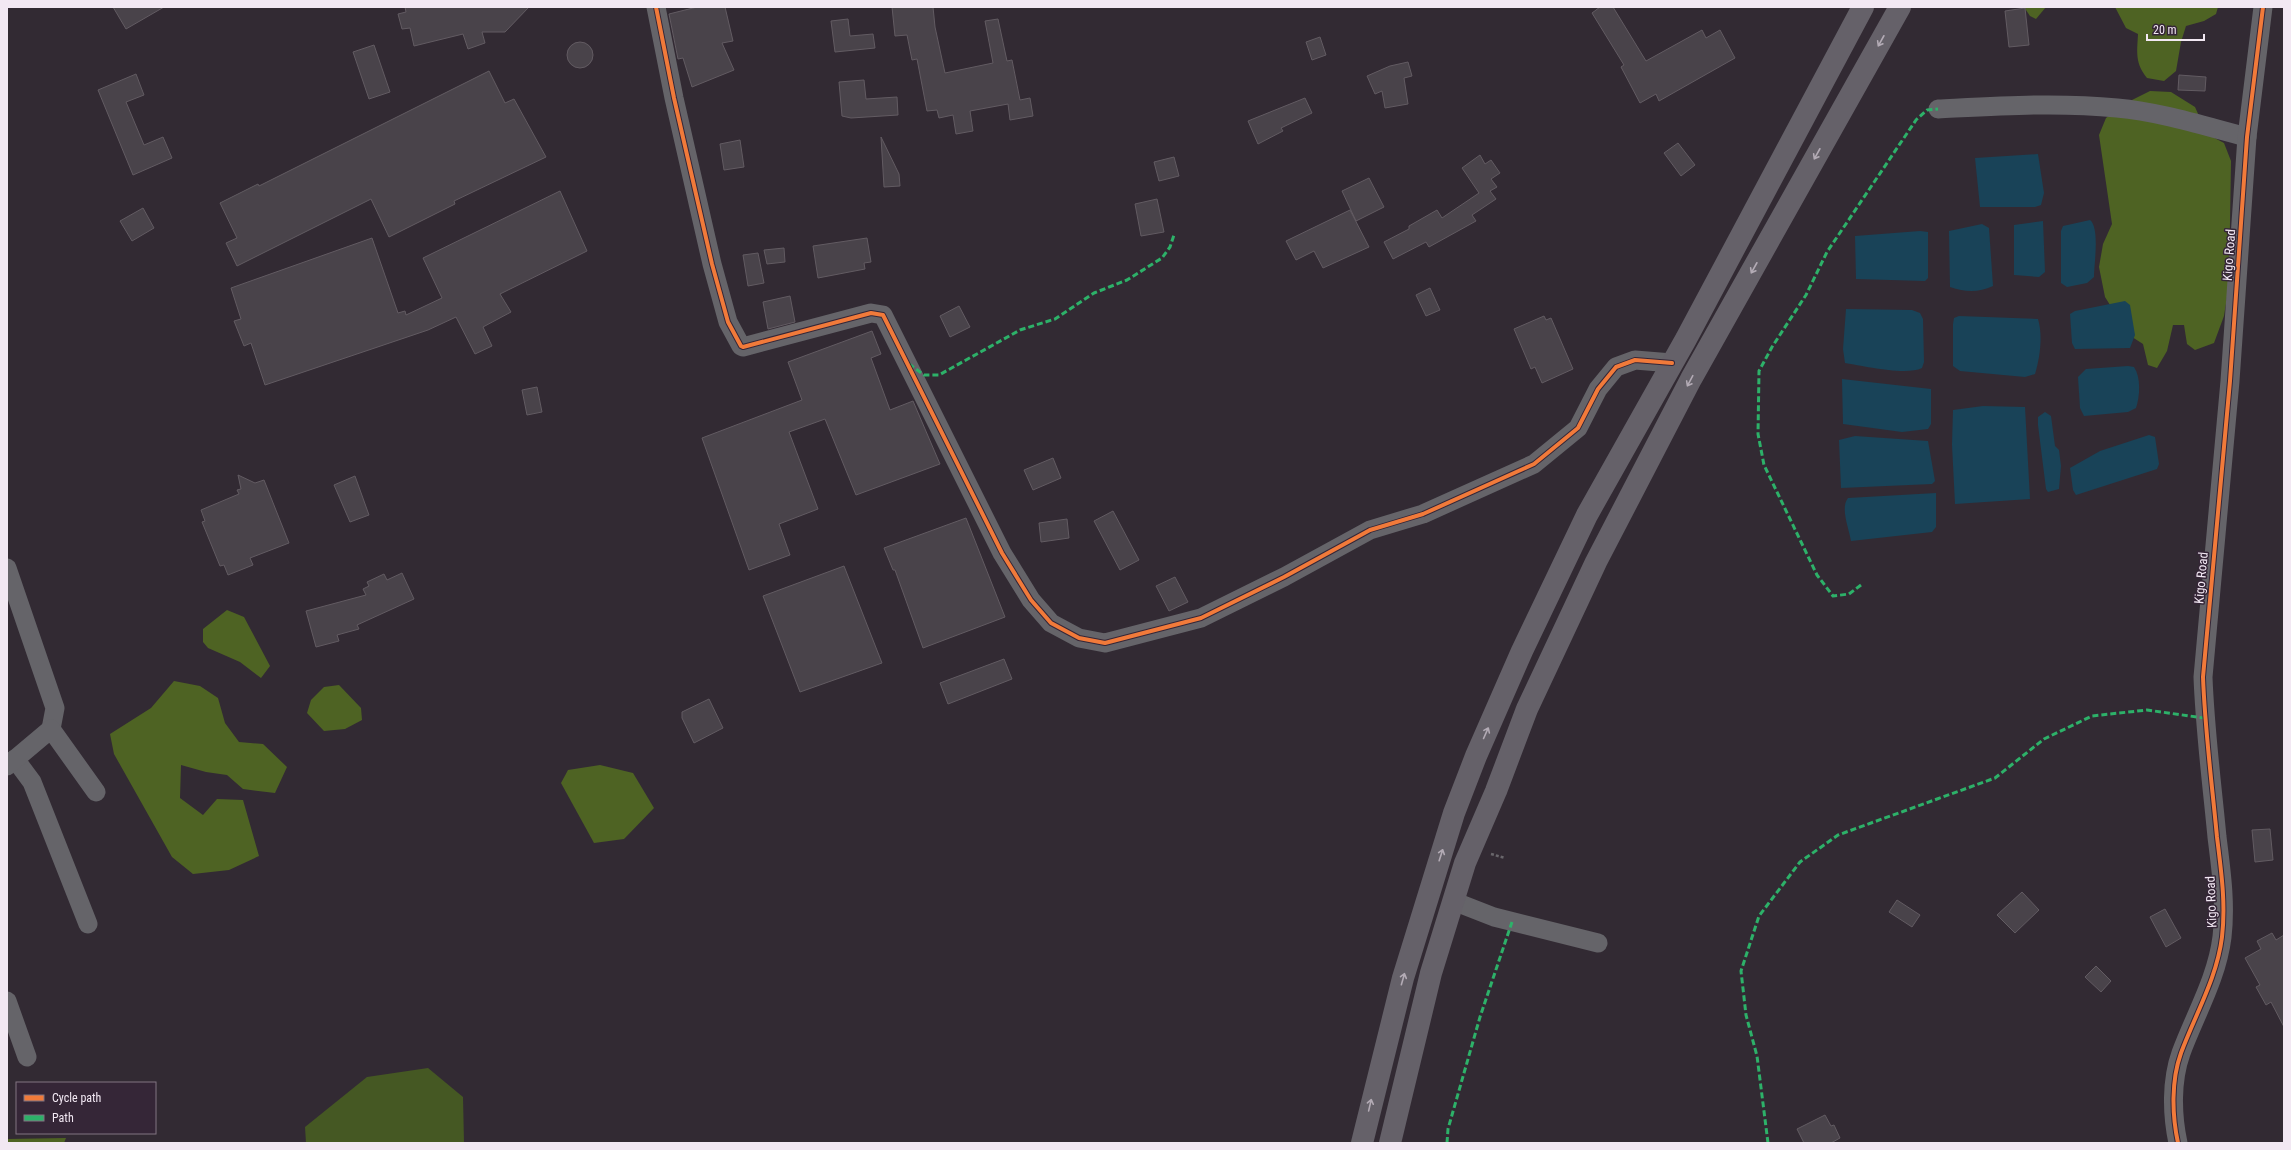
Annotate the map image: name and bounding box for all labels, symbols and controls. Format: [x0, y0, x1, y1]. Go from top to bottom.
scale bar [2147, 16, 2204, 42]
text: 20 m [2153, 23, 2177, 37]
one-way arrow [1876, 35, 1884, 47]
one-way arrow [1813, 148, 1821, 160]
street label: Kigo Road [2220, 228, 2238, 282]
one-way arrow [1749, 262, 1757, 274]
one-way arrow [1686, 375, 1693, 387]
street label: Kigo Road [2191, 551, 2211, 605]
one-way arrow [1483, 728, 1490, 740]
one-way arrow [1437, 849, 1445, 861]
street label: Kigo Road [2203, 876, 2219, 928]
one-way arrow [1400, 973, 1407, 986]
legend [16, 1082, 156, 1134]
text: Cycle path [52, 1091, 102, 1105]
one-way arrow [1367, 1099, 1375, 1112]
text: Path [52, 1111, 74, 1125]

